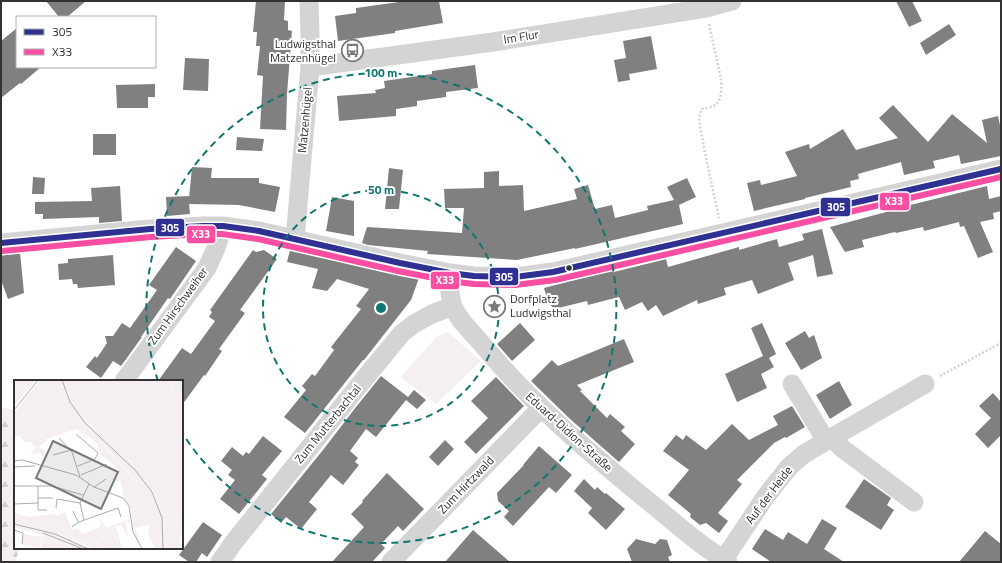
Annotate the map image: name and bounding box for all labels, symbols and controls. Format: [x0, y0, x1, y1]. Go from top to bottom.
legend [16, 16, 156, 68]
text: 305 [52, 22, 72, 41]
street label: Im Flur [502, 24, 540, 49]
place label: Ludwigsthal Matzenhügel [270, 34, 336, 67]
bus stop icon: Ludwigsthal Matzenhügel [339, 38, 365, 64]
text: X33 [52, 42, 72, 61]
text: 100 m [365, 63, 397, 82]
street label: Matzenhügel [292, 86, 317, 154]
text: 50 m [368, 180, 394, 199]
line badge: X33 [879, 192, 910, 211]
text: X33 [885, 193, 903, 209]
line badge: 305 [820, 197, 851, 217]
text: 305 [827, 199, 845, 215]
line badge: 305 [155, 218, 185, 237]
text: 305 [161, 220, 179, 236]
line badge: X33 [186, 225, 216, 244]
text: X33 [192, 226, 210, 242]
street label: Zum Hirschweiher [143, 263, 212, 348]
unlabelled marker [564, 263, 574, 273]
line badge: 305 [489, 267, 519, 286]
text: 305 [495, 269, 513, 285]
line badge: X33 [430, 271, 460, 290]
text: X33 [436, 272, 454, 288]
place label: Dorfplatz Ludwigsthal [510, 289, 571, 322]
place icon: Dorfplatz Ludwigsthal [481, 293, 507, 319]
centre of rings [374, 301, 388, 315]
inset map [14, 380, 183, 549]
street label: Zum Mutterbachtal [290, 380, 366, 468]
street label: Eduard-Didion-Straße [521, 387, 617, 476]
street label: Zum Hirtzwald [433, 451, 498, 518]
street label: Auf der Heide [740, 462, 797, 528]

